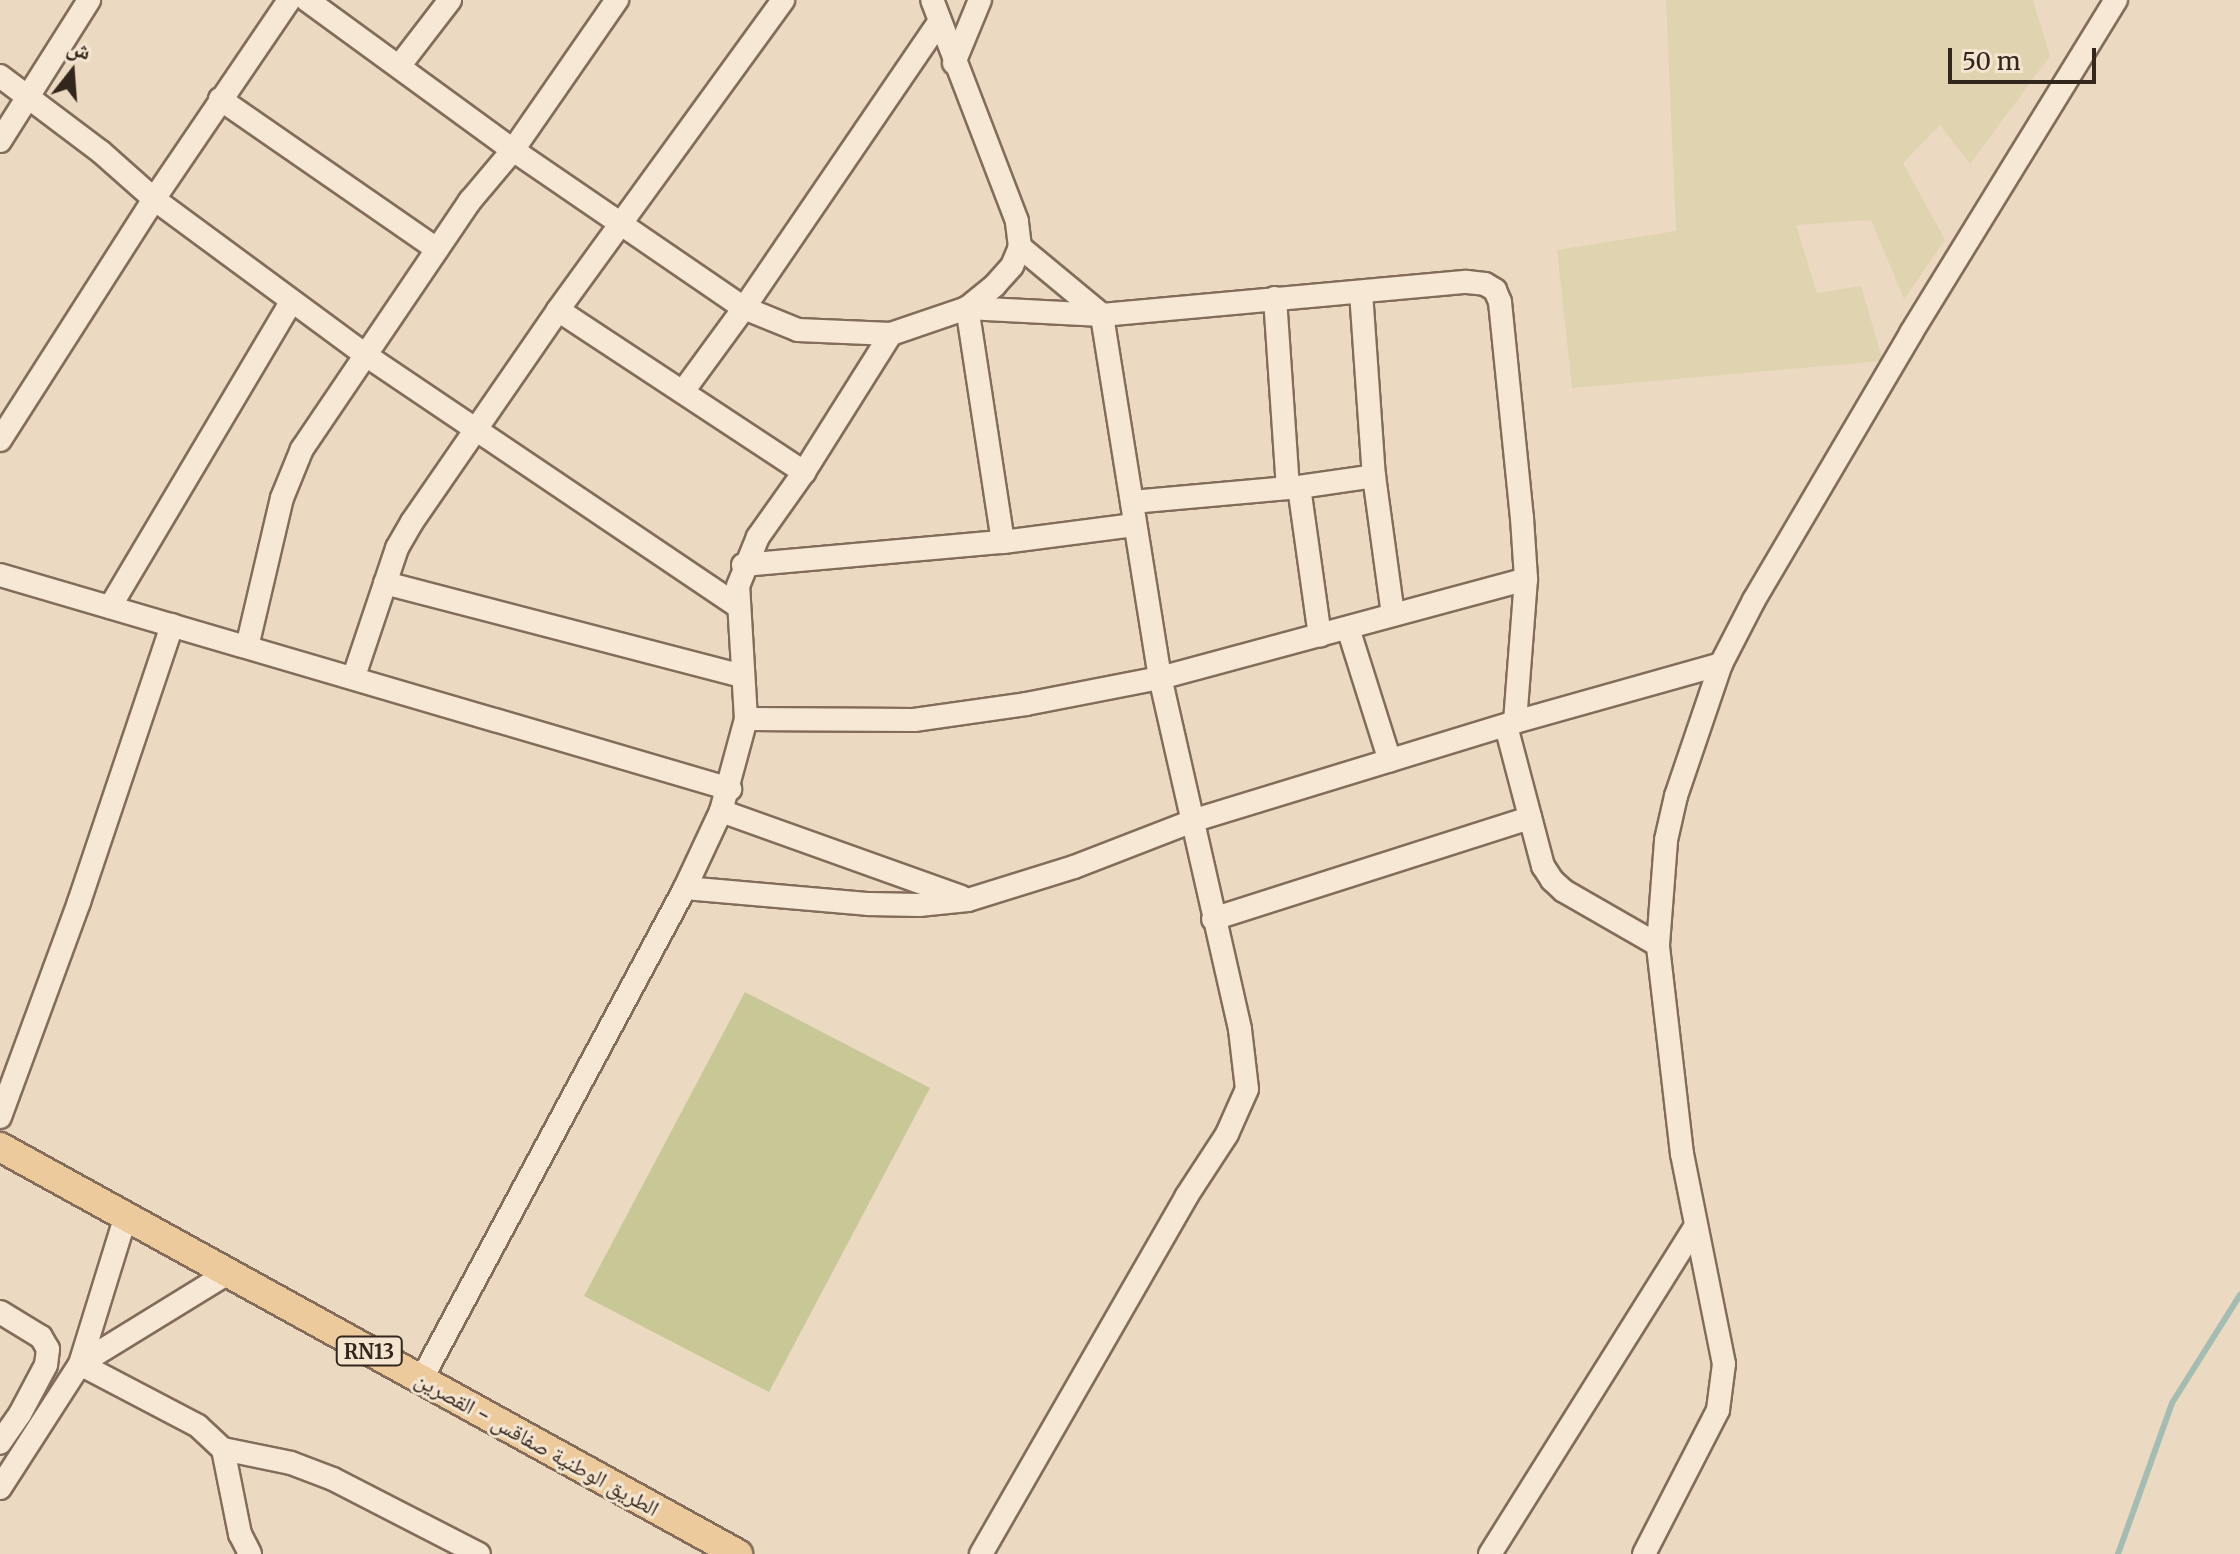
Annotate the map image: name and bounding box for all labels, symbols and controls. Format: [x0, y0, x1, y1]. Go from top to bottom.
north arrow [32, 32, 112, 112]
text: ش [64, 32, 94, 66]
scale bar [1952, 32, 2100, 82]
text: 50 m [1962, 46, 2021, 77]
road number: RN13 [335, 1335, 403, 1367]
street label: الطريق الوطنية صفاقس - القصرين [410, 1366, 664, 1522]

